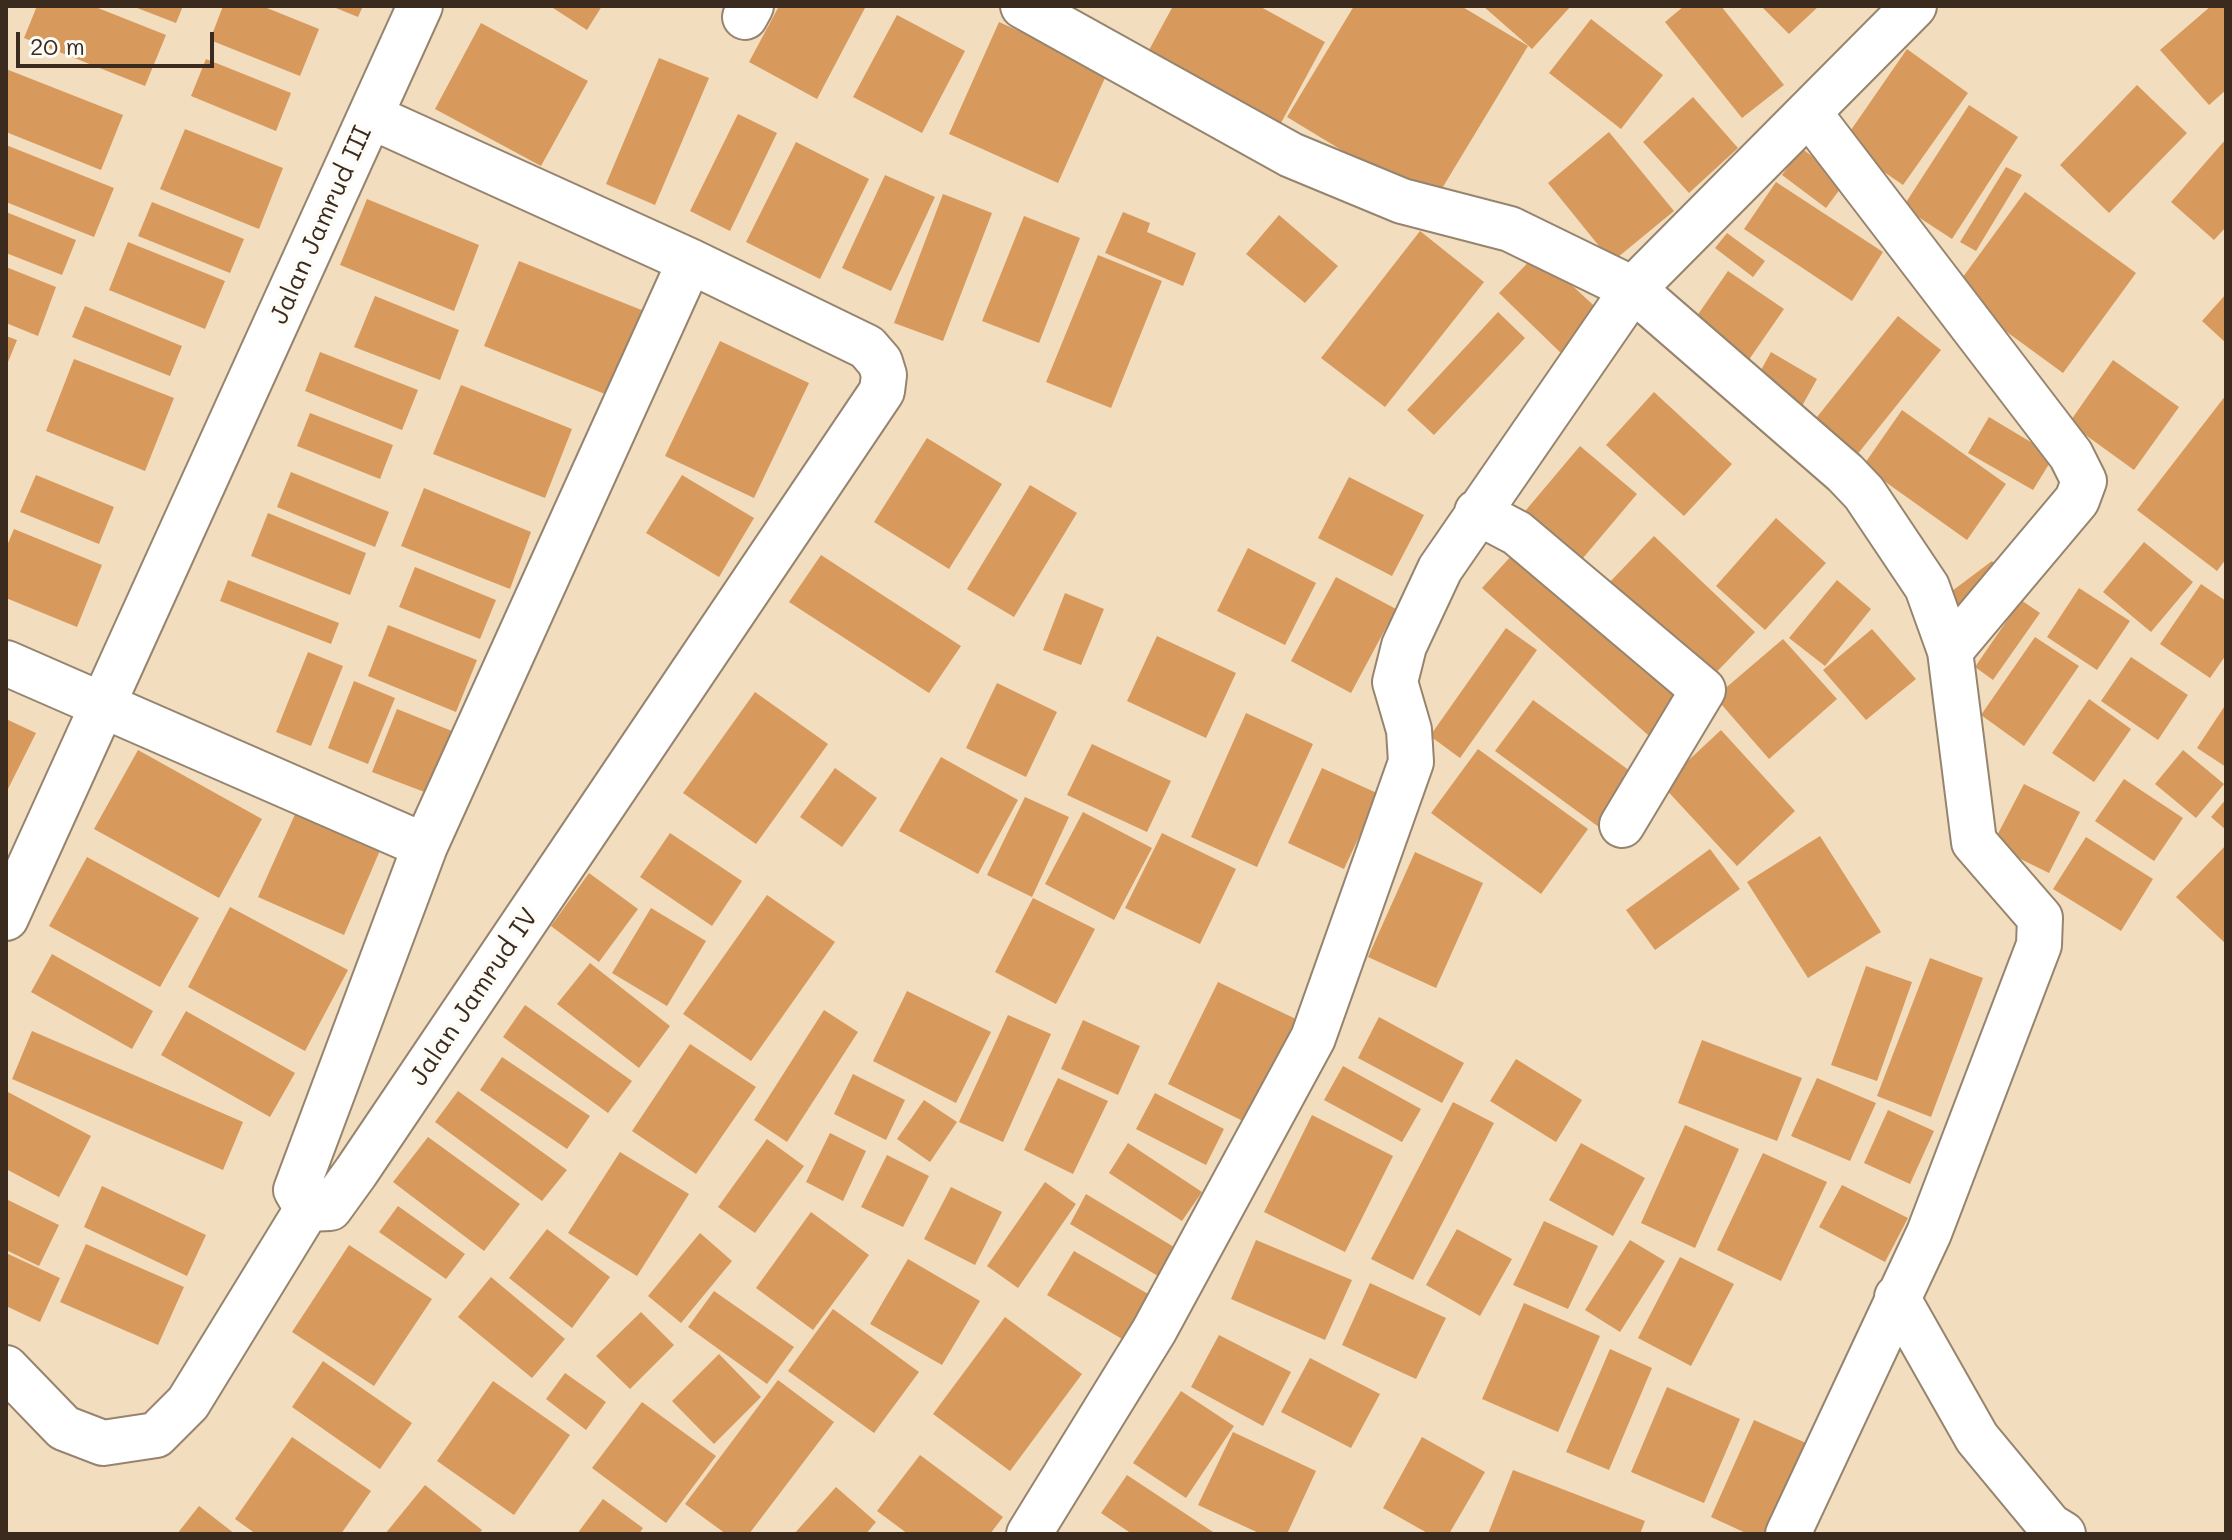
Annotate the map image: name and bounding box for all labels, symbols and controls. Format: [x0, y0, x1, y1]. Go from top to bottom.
scale bar [20, 16, 218, 66]
text: 20 m [30, 30, 85, 61]
street label: Jalan Jamrud III [263, 121, 379, 329]
street label: Jalan Jamrud IV [403, 902, 545, 1092]

